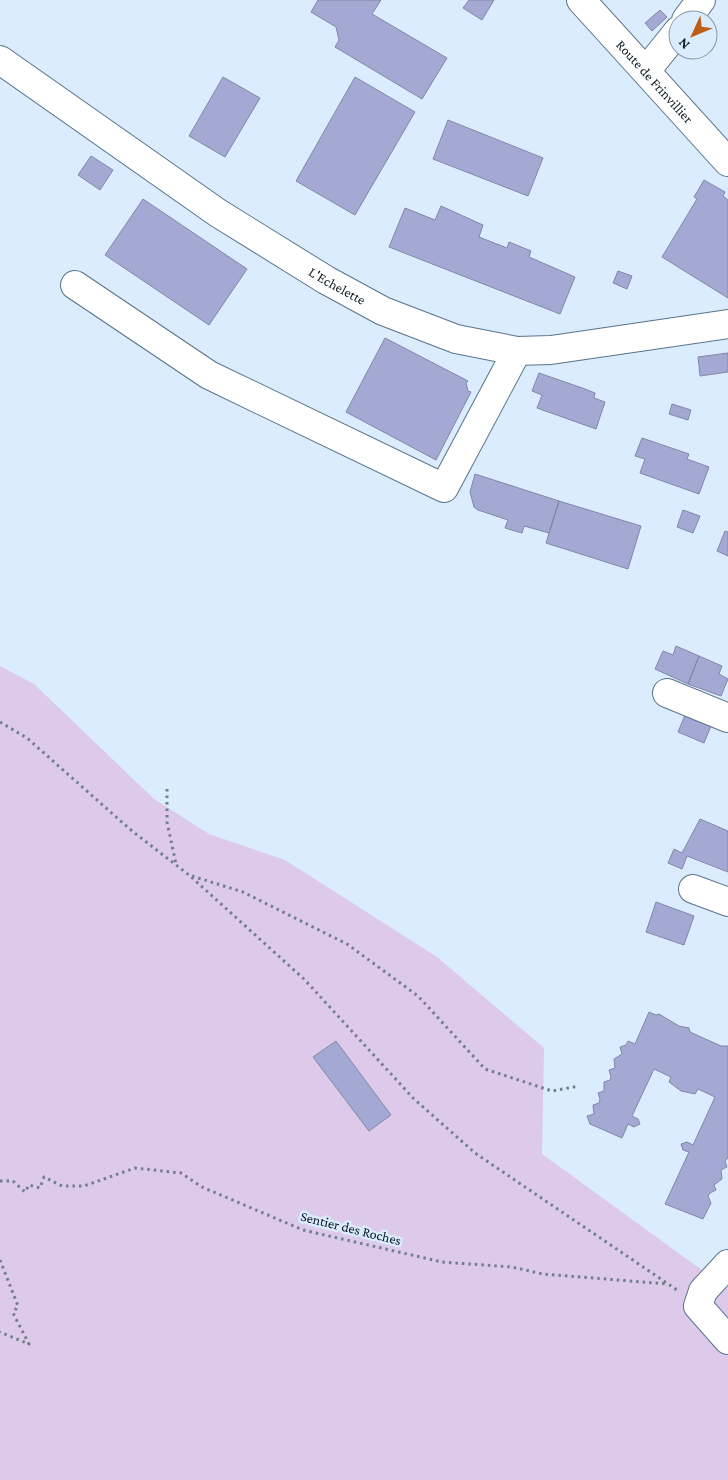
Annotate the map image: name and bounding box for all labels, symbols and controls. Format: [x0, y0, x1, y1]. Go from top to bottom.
north arrow [668, 10, 718, 60]
text: N [674, 35, 693, 53]
street label: Route de Frinvillier [613, 37, 697, 126]
street label: L'Echelette [306, 263, 368, 308]
street label: Sentier des Roches [299, 1208, 403, 1248]

